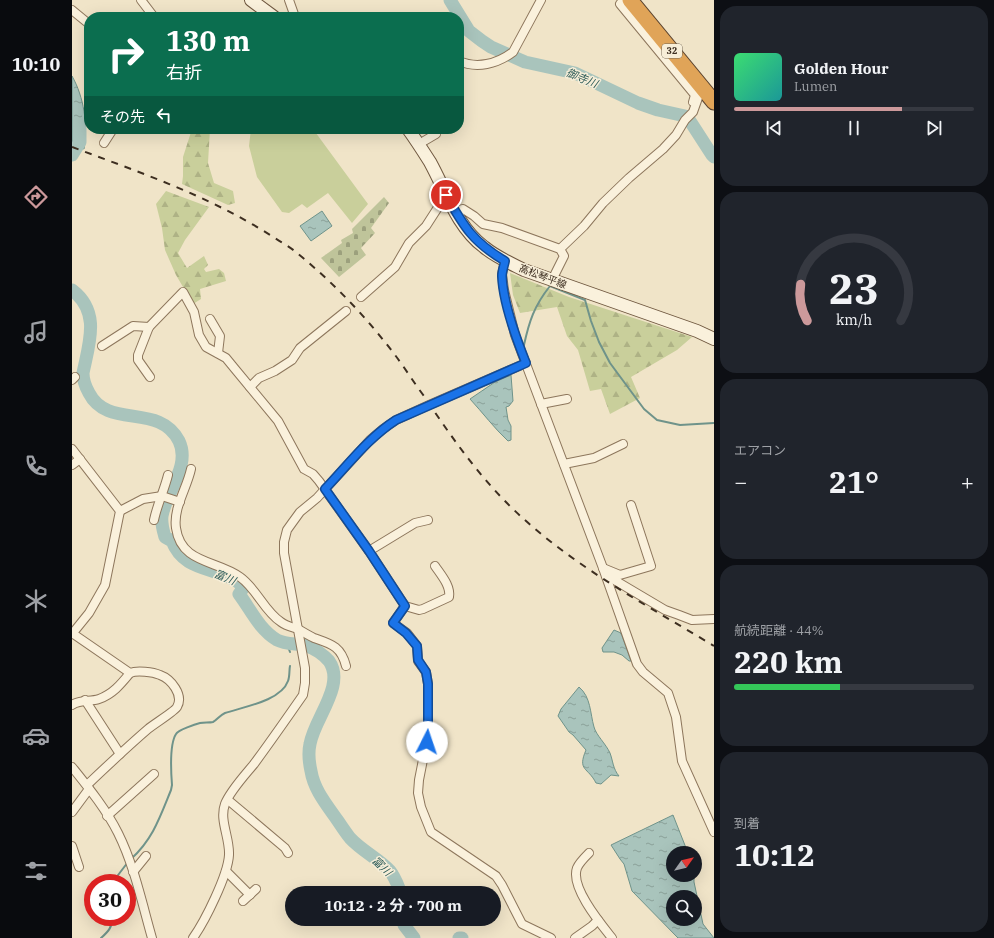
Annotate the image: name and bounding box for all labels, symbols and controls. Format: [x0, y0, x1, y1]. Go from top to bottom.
text: 130 m [166, 22, 250, 59]
icon: right [100, 28, 152, 80]
road number: 32 [662, 44, 682, 58]
text: 10:10 [12, 53, 60, 76]
text: Golden Hour [794, 59, 889, 78]
text: 右折 [166, 61, 202, 84]
water label: 御寺川 [564, 65, 601, 91]
text: Lumen [794, 78, 837, 95]
icon: left [153, 104, 175, 126]
text: その先 [100, 107, 145, 126]
icon: previous [763, 117, 785, 139]
icon: pause [843, 117, 865, 139]
icon: next [923, 117, 945, 139]
pin [429, 178, 463, 212]
icon: directions [22, 183, 50, 211]
icon: arrive [435, 184, 457, 206]
text: 23 [829, 260, 879, 314]
street label: 高松琴平線 [517, 261, 568, 291]
text: km/h [836, 309, 872, 328]
icon: music [22, 318, 50, 346]
text: エアコン [734, 442, 786, 459]
icon: phone [22, 452, 50, 480]
text: 21° [829, 462, 879, 501]
text: − [734, 467, 747, 496]
text: + [961, 467, 974, 496]
water label: 富川 [212, 566, 239, 588]
icon: climate [22, 587, 50, 615]
text: 航続距離 · 44% [734, 622, 824, 639]
text: 220 km [734, 642, 843, 681]
position arrow [406, 721, 448, 763]
icon: car [22, 722, 50, 750]
text: 到着 [734, 815, 760, 832]
text: 10:12 [734, 835, 815, 874]
north arrow [666, 846, 702, 882]
map controls [666, 846, 702, 926]
water label: 富川 [369, 853, 395, 879]
icon: filters [22, 857, 50, 885]
speed limit sign: 30 [84, 874, 136, 926]
button: search [666, 890, 702, 926]
text: 10:12 · 2 分 · 700 m [324, 896, 462, 915]

